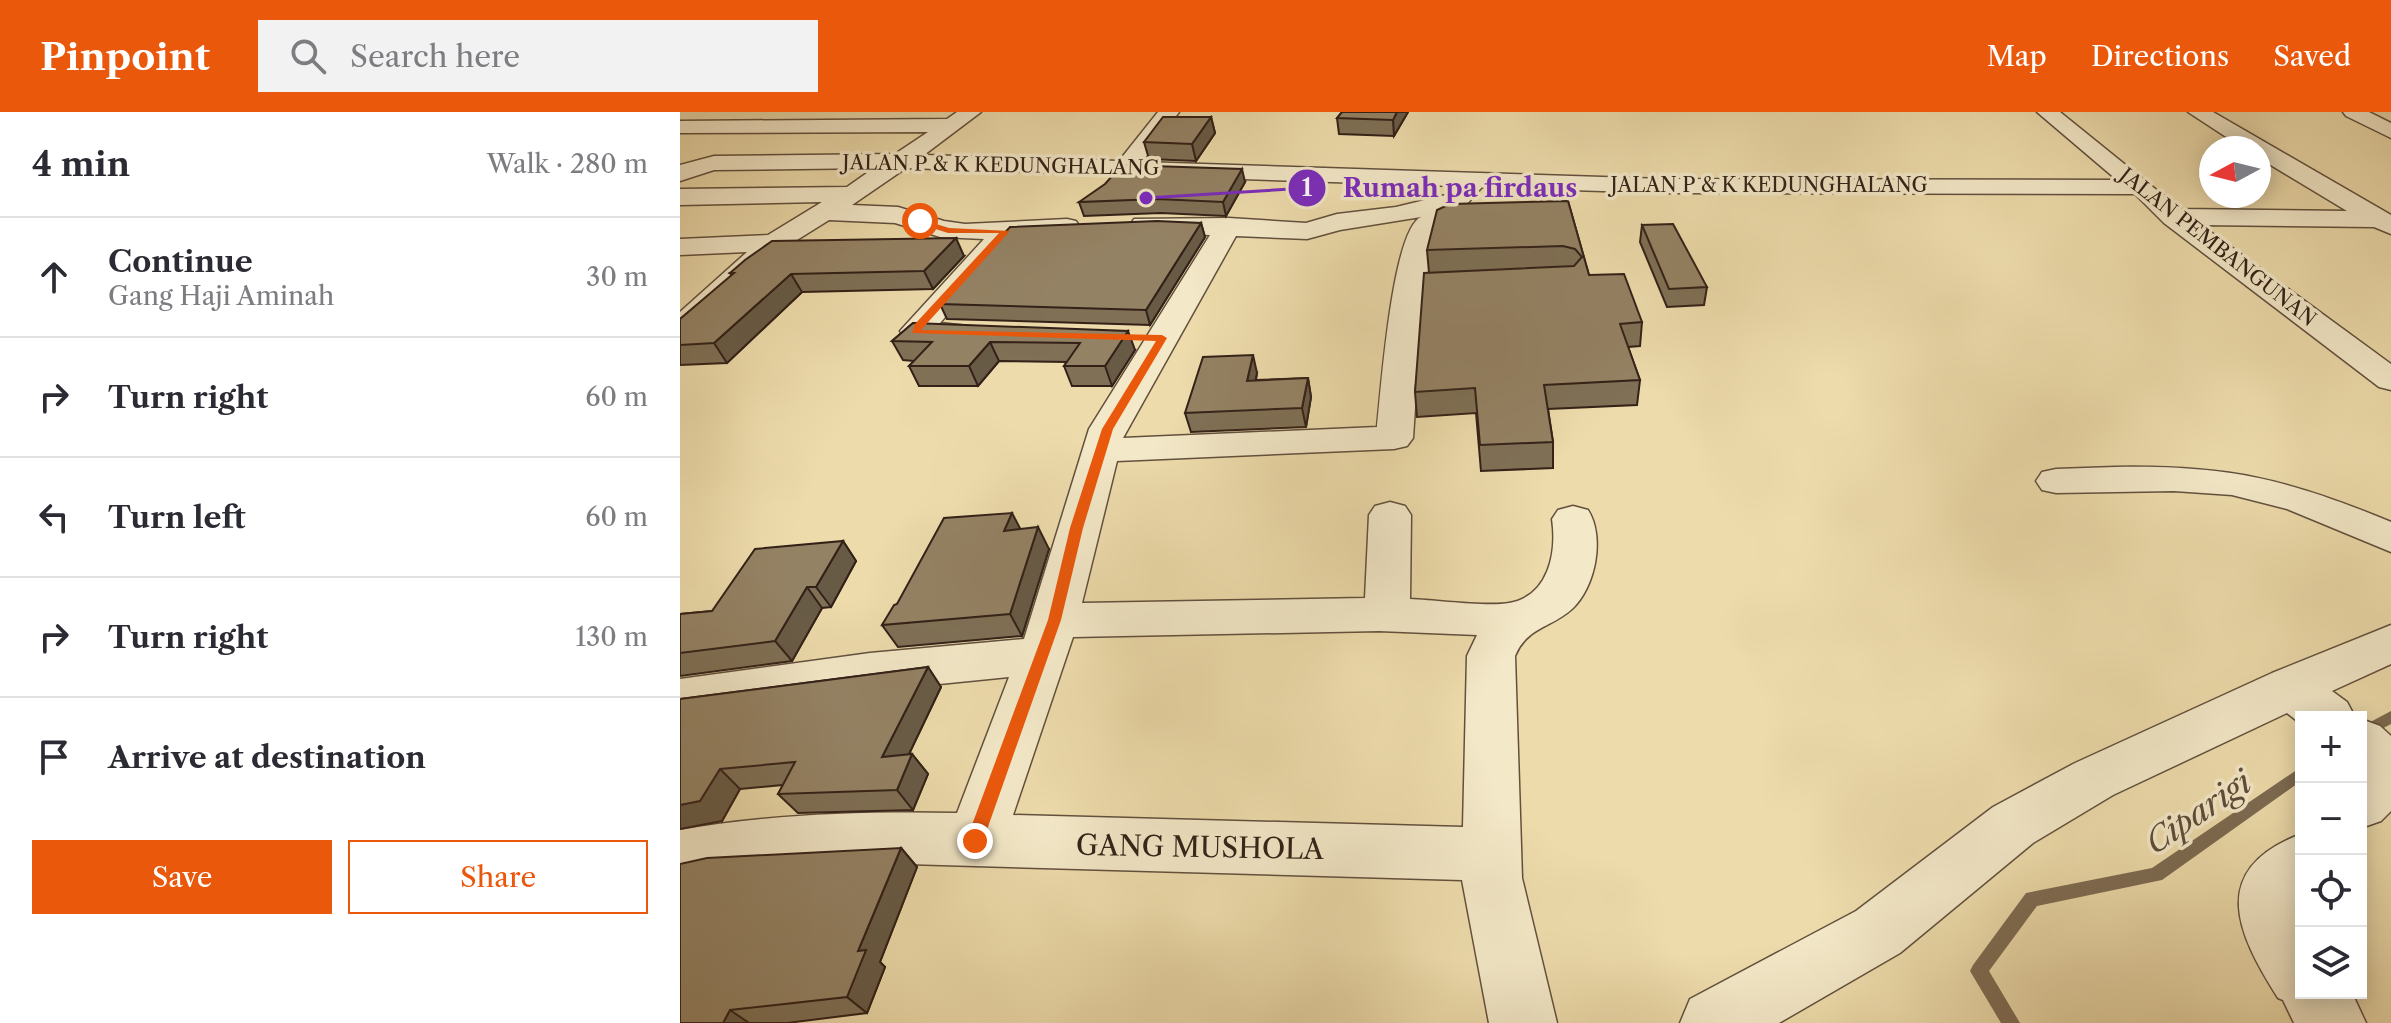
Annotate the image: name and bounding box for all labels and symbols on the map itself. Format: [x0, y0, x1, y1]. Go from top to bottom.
north arrow [2199, 136, 2271, 208]
street label: JALAN P & K KEDUNGHALANG [839, 150, 1160, 180]
street label: JALAN PEMBANGUNAN [2113, 161, 2321, 331]
callout: Rumah pa firdaus [1287, 163, 1594, 213]
text: Rumah pa firdaus [1343, 172, 1577, 204]
text: 1 [1302, 173, 1313, 202]
street label: JALAN P & K KEDUNGHALANG [1607, 173, 1928, 197]
route start [902, 203, 938, 239]
water label: Ciparigi [2138, 761, 2260, 862]
route end [957, 823, 993, 859]
street label: GANG MUSHOLA [1076, 828, 1326, 866]

